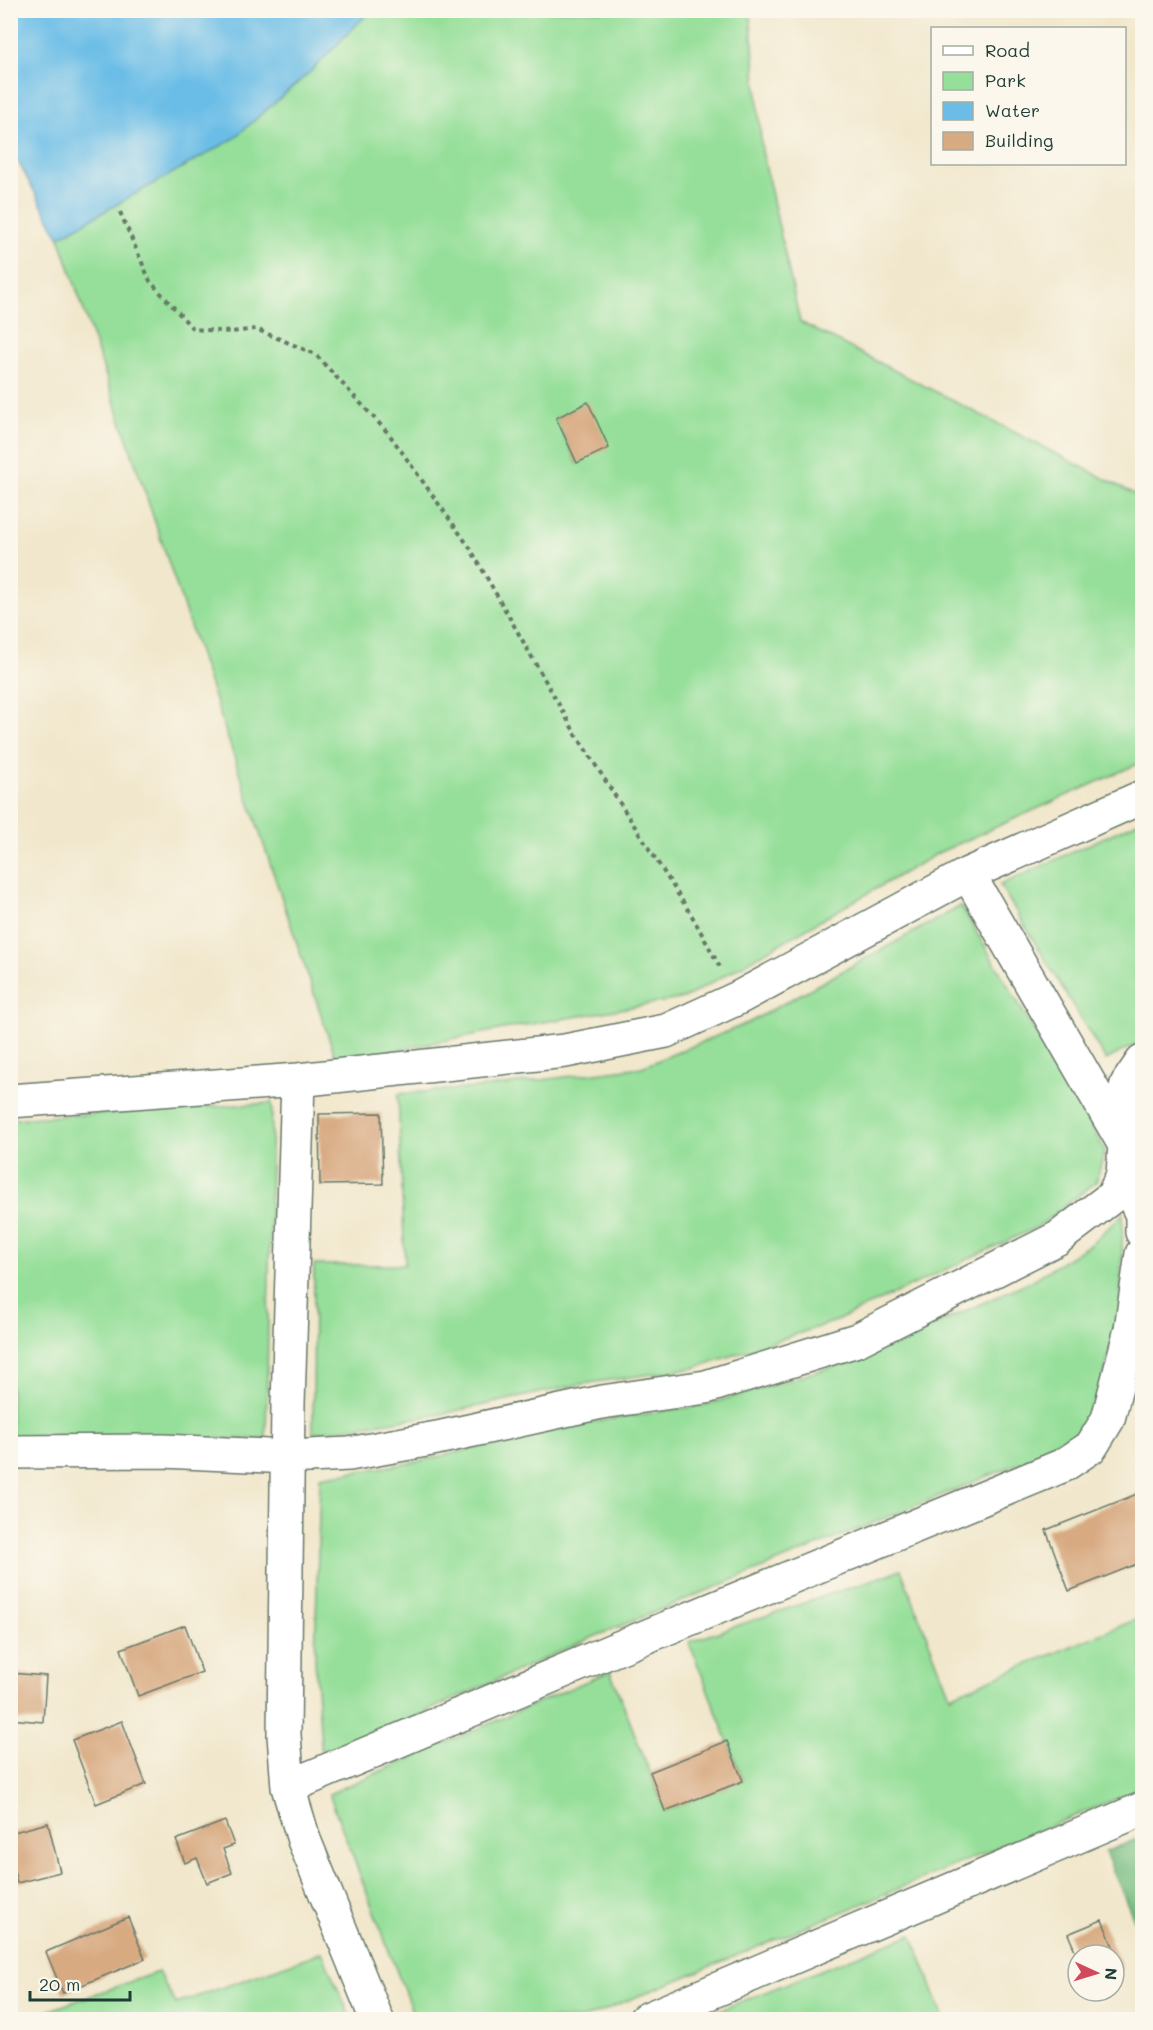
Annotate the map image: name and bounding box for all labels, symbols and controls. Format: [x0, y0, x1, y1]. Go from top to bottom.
legend [931, 27, 1126, 165]
text: Road [985, 38, 1030, 62]
text: Park [985, 68, 1026, 92]
text: Water [985, 98, 1040, 122]
text: Building [985, 128, 1053, 152]
north arrow [1066, 1943, 1126, 2003]
scale bar [30, 1964, 130, 2002]
text: N [1101, 1967, 1122, 1981]
text: 20 m [39, 1972, 80, 1996]

